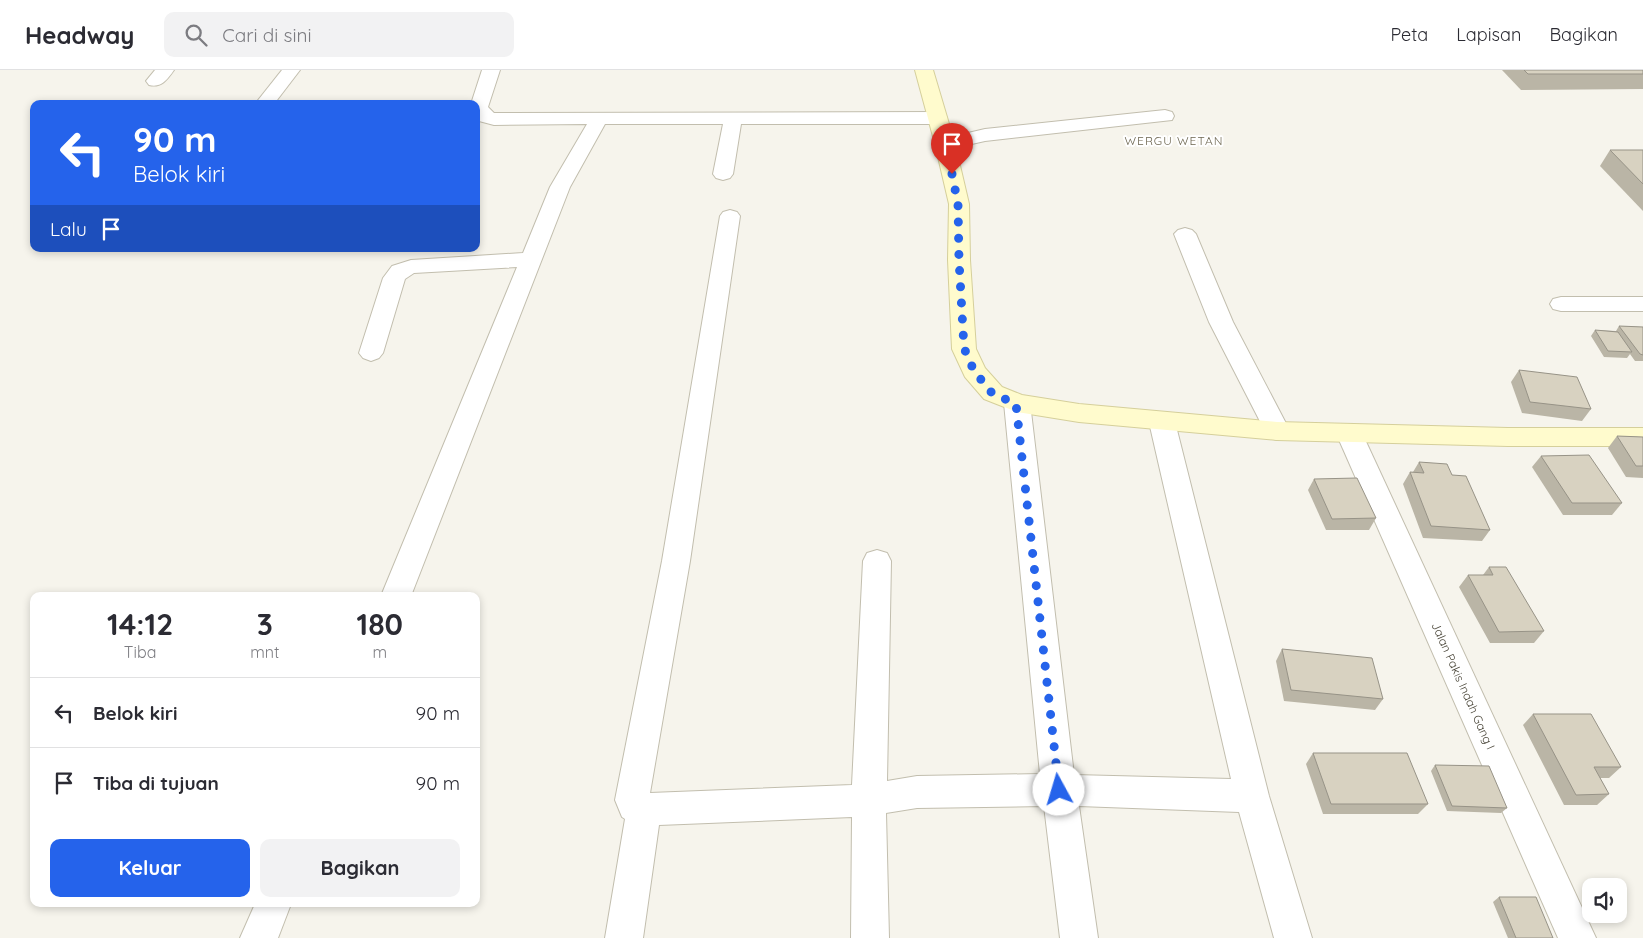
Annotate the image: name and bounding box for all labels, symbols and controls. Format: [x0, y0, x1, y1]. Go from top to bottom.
search box [164, 12, 514, 57]
text: Headway [25, 20, 134, 50]
icon: search [182, 21, 210, 49]
text: Cari di sini [222, 23, 312, 47]
text: Peta [1391, 23, 1428, 46]
text: Lapisan [1456, 23, 1521, 46]
text: Bagikan [1549, 23, 1618, 46]
text: 90 m [133, 117, 216, 161]
icon: left [50, 120, 115, 185]
pin [931, 123, 973, 174]
icon: arrive [938, 130, 966, 158]
district label: WERGU WETAN [1124, 133, 1224, 148]
text: Belok kiri [133, 160, 225, 188]
icon: arrive [97, 215, 125, 243]
text: Lalu [50, 217, 87, 241]
text: 14:12 [107, 605, 173, 643]
text: 3 [257, 605, 273, 643]
text: 180 [356, 605, 403, 643]
street label: Jalan Pakis Indah Gang I [1429, 620, 1498, 752]
text: Tiba [124, 642, 156, 662]
text: mnt [250, 642, 279, 662]
text: m [372, 642, 387, 662]
icon: left [50, 699, 78, 727]
text: Belok kiri [93, 701, 178, 725]
text: 90 m [416, 701, 460, 725]
position arrow [1032, 763, 1084, 815]
icon: arrive [50, 769, 78, 797]
text: Tiba di tujuan [93, 771, 219, 795]
text: 90 m [416, 771, 460, 795]
button: Keluar [50, 839, 250, 897]
button: Bagikan [260, 839, 460, 897]
map controls [1582, 878, 1627, 923]
button: sound [1582, 878, 1627, 923]

